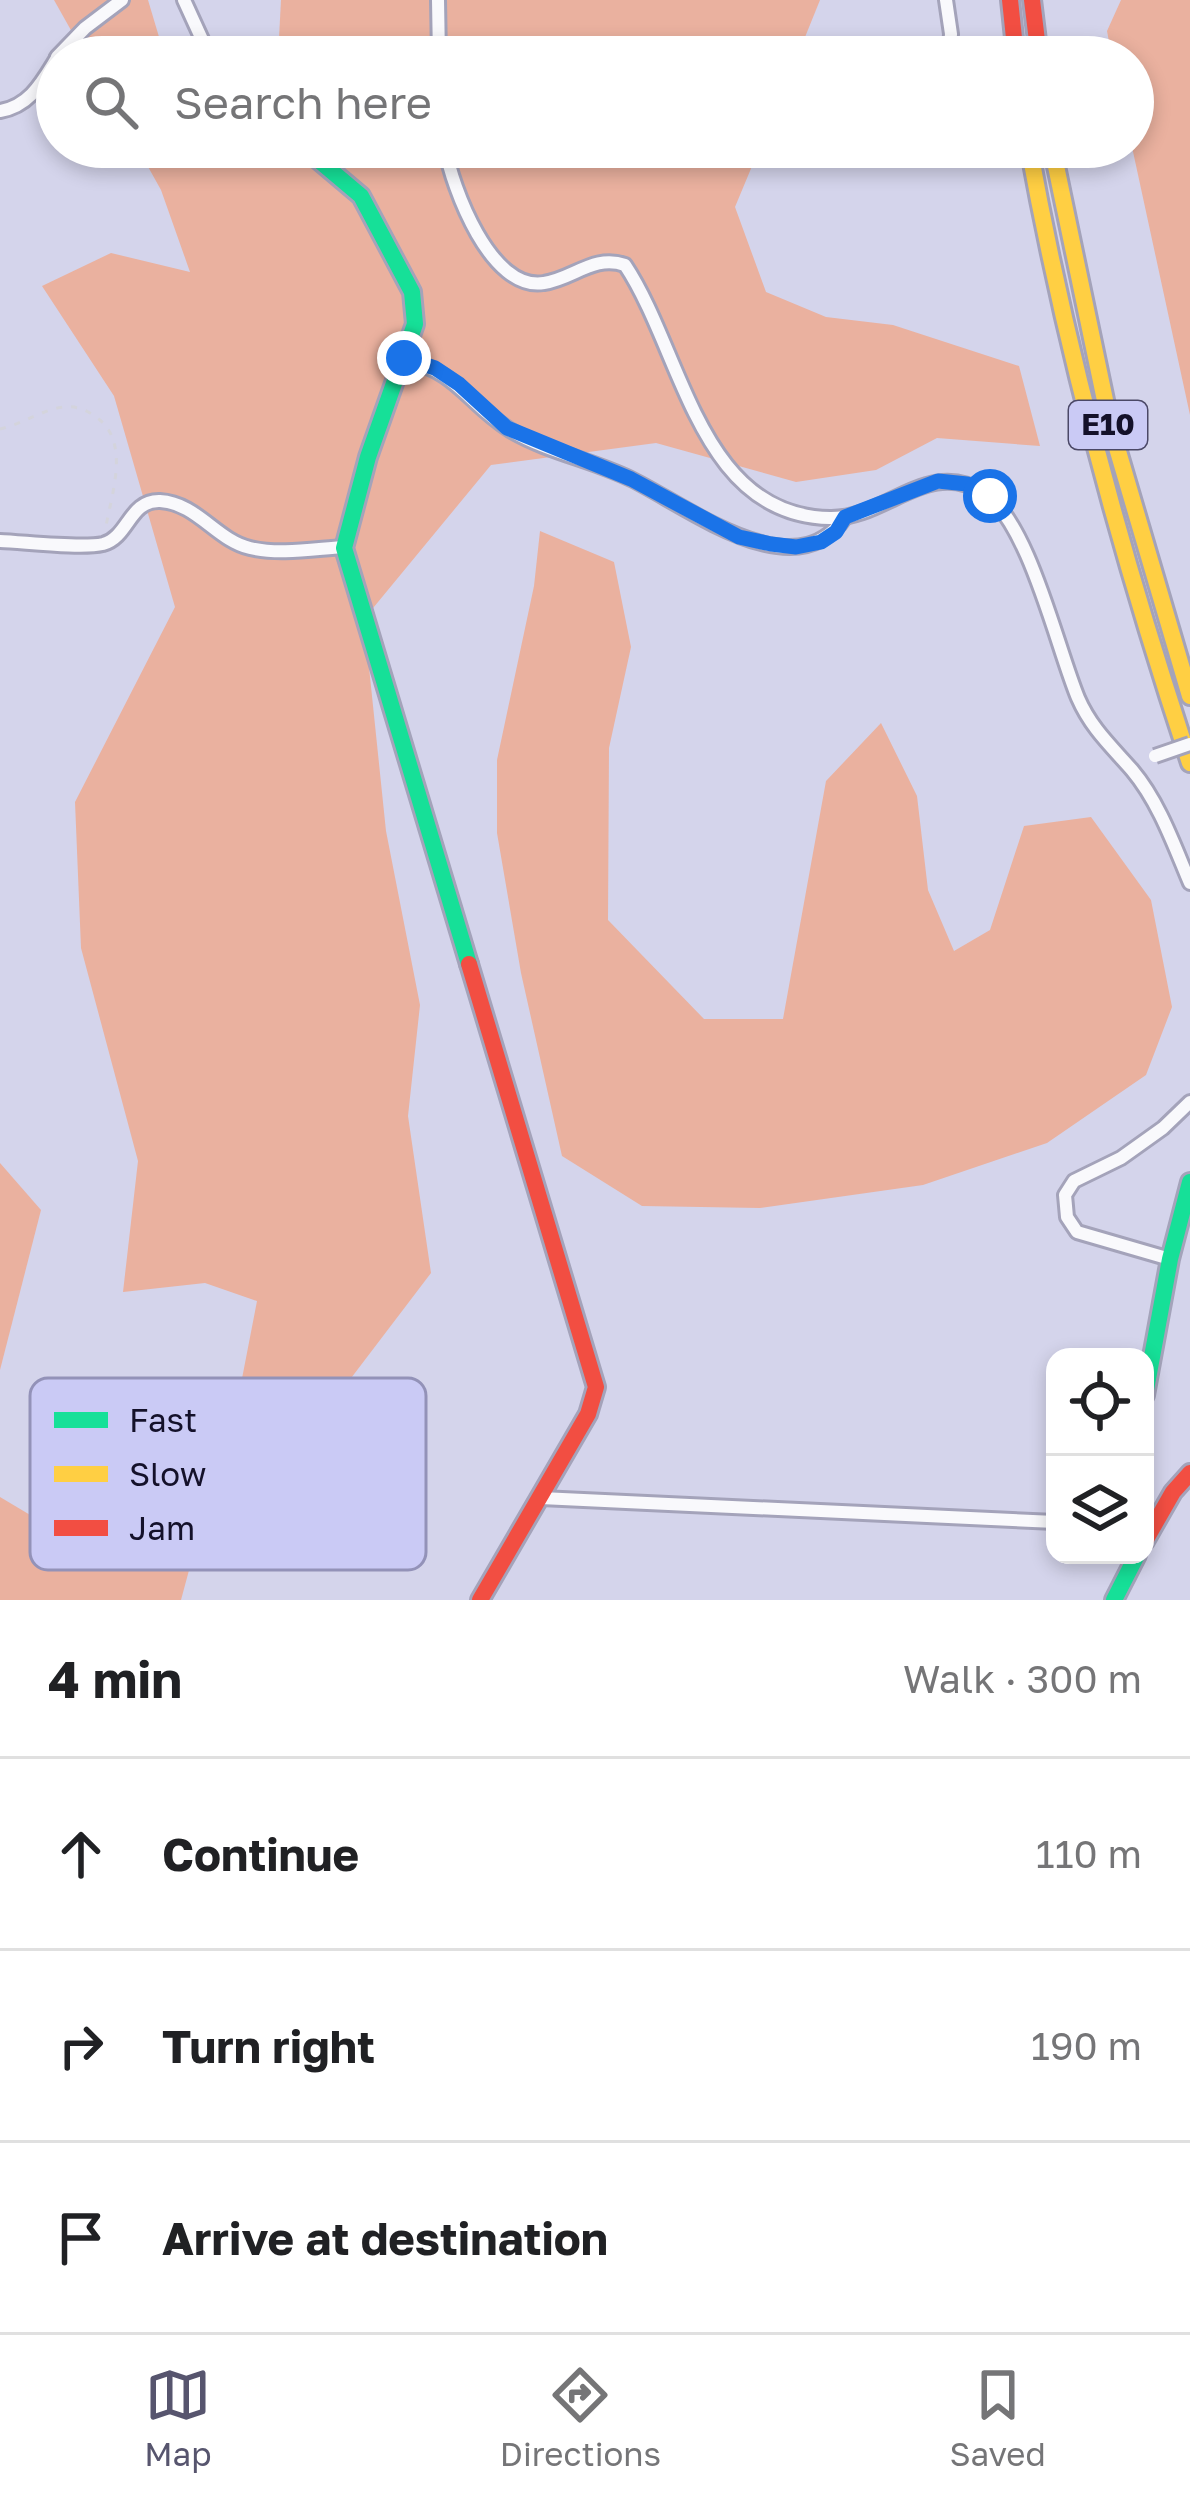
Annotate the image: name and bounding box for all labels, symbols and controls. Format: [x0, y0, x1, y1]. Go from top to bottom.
search box [36, 36, 1154, 168]
icon: search [78, 69, 144, 135]
text: Search here [174, 75, 432, 129]
route end [377, 331, 431, 385]
road number: E10 [1069, 401, 1147, 449]
route start [963, 469, 1017, 523]
map controls [1046, 1348, 1154, 1564]
button: locate [1046, 1348, 1154, 1456]
legend [30, 1378, 426, 1570]
text: Fast [129, 1400, 197, 1439]
text: Slow [129, 1454, 207, 1493]
button: layers [1046, 1456, 1154, 1564]
text: Jam [129, 1508, 195, 1547]
text: 4 min [48, 1648, 182, 1709]
text: Walk · 300 m [903, 1655, 1142, 1702]
icon: ahead [48, 1821, 114, 1887]
text: Continue [162, 1827, 359, 1881]
text: 110 m [1036, 1830, 1142, 1877]
icon: right [48, 2013, 114, 2079]
text: Turn right [162, 2019, 375, 2073]
text: 190 m [1031, 2022, 1142, 2069]
icon: arrive [48, 2205, 114, 2271]
text: Arrive at destination [162, 2211, 608, 2265]
tab: Map [144, 2362, 212, 2473]
tab: Directions [500, 2362, 661, 2473]
tab: Saved [949, 2362, 1046, 2473]

